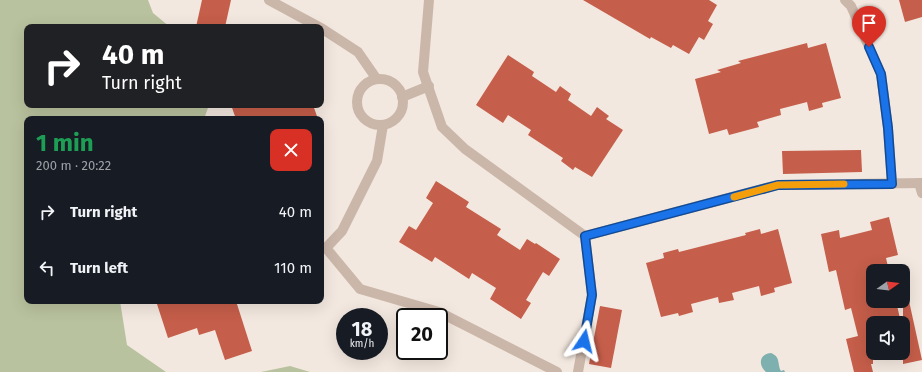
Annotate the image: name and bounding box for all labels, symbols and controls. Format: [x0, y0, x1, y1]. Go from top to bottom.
pin [852, 6, 886, 47]
icon: arrive [858, 12, 880, 34]
text: 40 m [102, 38, 165, 71]
icon: right [36, 40, 88, 92]
text: Turn right [102, 72, 182, 94]
text: 1 min [36, 129, 94, 157]
button: close [270, 129, 312, 171]
text: 200 m · 20:22 [36, 158, 111, 173]
icon: right [36, 201, 58, 223]
text: Turn right [70, 203, 137, 221]
text: 40 m [279, 203, 312, 221]
icon: left [36, 257, 58, 279]
text: Turn left [70, 259, 128, 277]
text: 110 m [274, 259, 312, 277]
north arrow [866, 264, 910, 308]
map controls [866, 264, 910, 360]
speed limit sign: 20 [396, 308, 448, 360]
button: sound [866, 316, 910, 360]
text: 18 [352, 317, 372, 341]
position arrow [563, 320, 605, 362]
text: km/h [350, 338, 374, 350]

